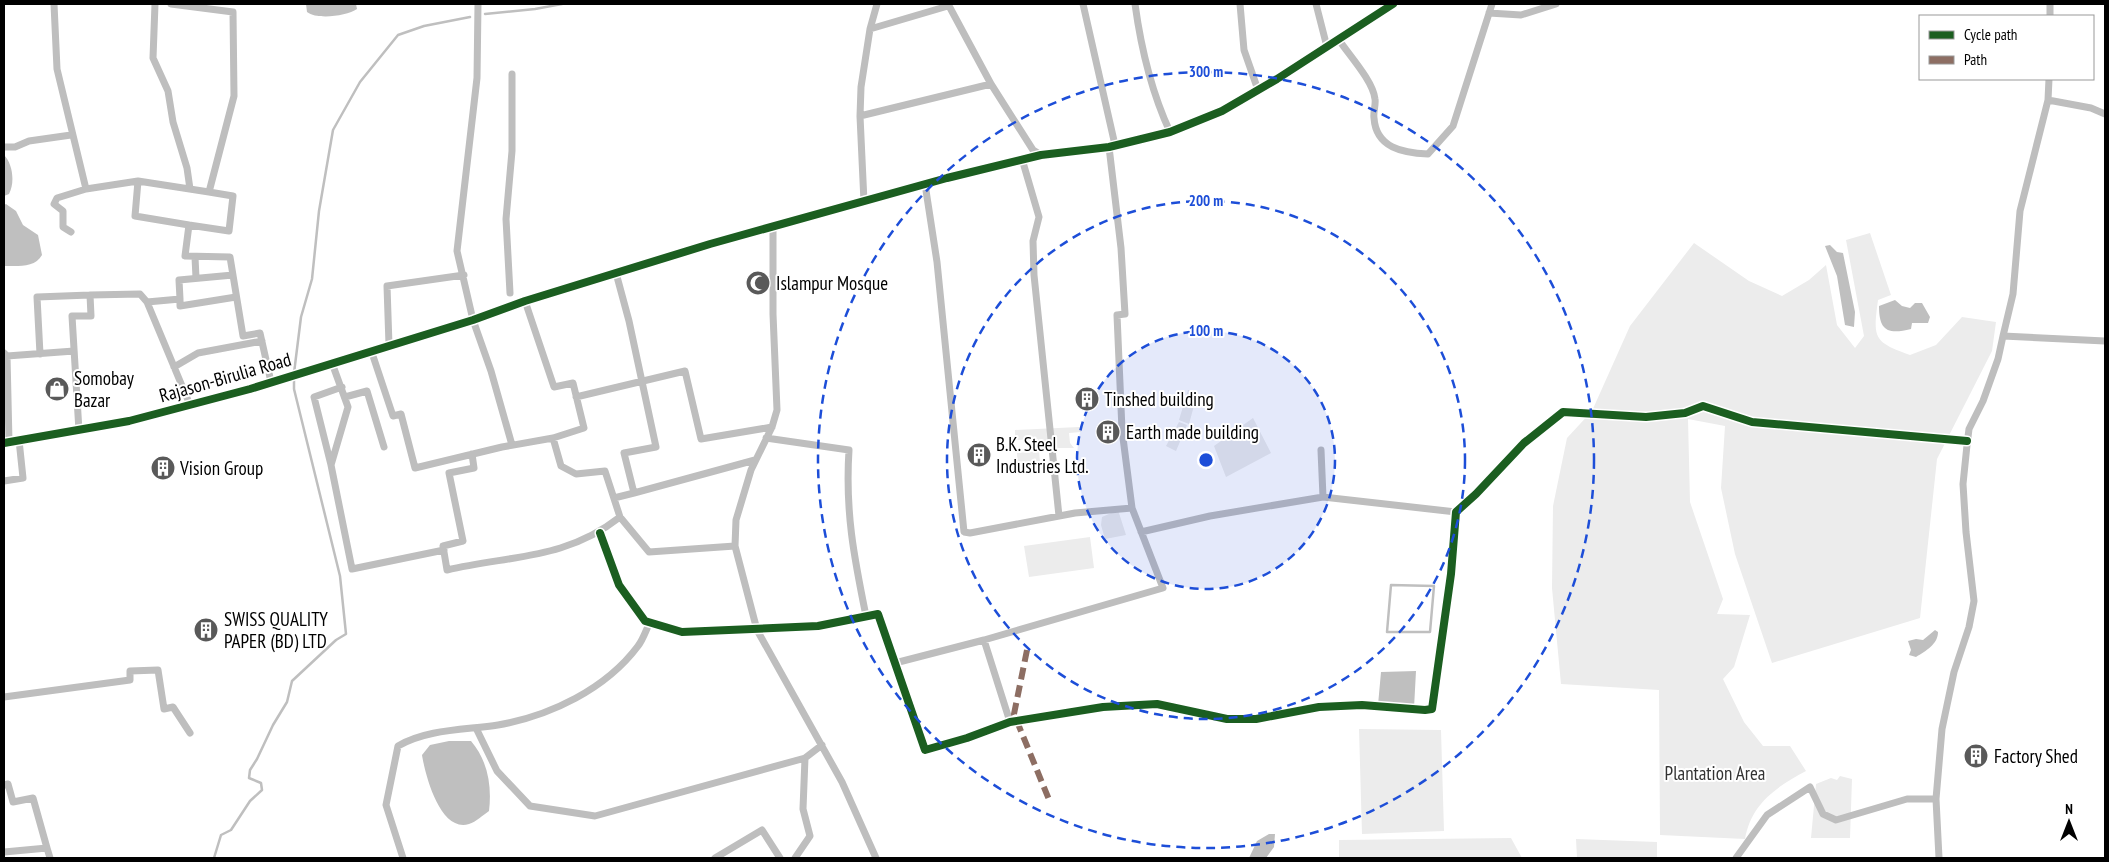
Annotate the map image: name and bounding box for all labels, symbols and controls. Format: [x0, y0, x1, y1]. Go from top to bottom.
legend [1919, 15, 2094, 80]
text: Cycle path [1964, 25, 2017, 44]
text: Path [1964, 50, 1987, 69]
text: 300 m [1189, 62, 1223, 81]
text: 200 m [1189, 191, 1223, 210]
mosque icon: Islampur Mosque [745, 270, 771, 296]
place label: Islampur Mosque [776, 271, 888, 295]
text: 100 m [1189, 321, 1223, 340]
street label: Rajason-Birulia Road [156, 347, 294, 407]
place label: Somobay Bazar [74, 366, 135, 412]
shop icon: Somobay Bazar [44, 376, 70, 402]
building icon: Tinshed building [1074, 386, 1100, 412]
place label: Tinshed building [1104, 387, 1214, 411]
building icon: Earth made building [1095, 419, 1121, 445]
place label: Earth made building [1126, 420, 1259, 444]
place label: B.K. Steel Industries Ltd. [996, 432, 1089, 478]
building icon: B.K. Steel Industries Ltd. [966, 442, 992, 468]
centre of rings [1197, 451, 1215, 469]
building icon: Vision Group [150, 455, 176, 481]
place label: Vision Group [179, 456, 263, 480]
place label: SWISS QUALITY PAPER (BD) LTD [224, 607, 328, 653]
building icon: SWISS QUALITY PAPER (BD) LTD [193, 617, 219, 643]
building icon: Factory Shed [1963, 743, 1989, 769]
place label: Factory Shed [1994, 744, 2078, 768]
park label: Plantation Area [1665, 761, 1765, 785]
north arrow [2044, 797, 2094, 847]
text: N [2065, 800, 2073, 818]

